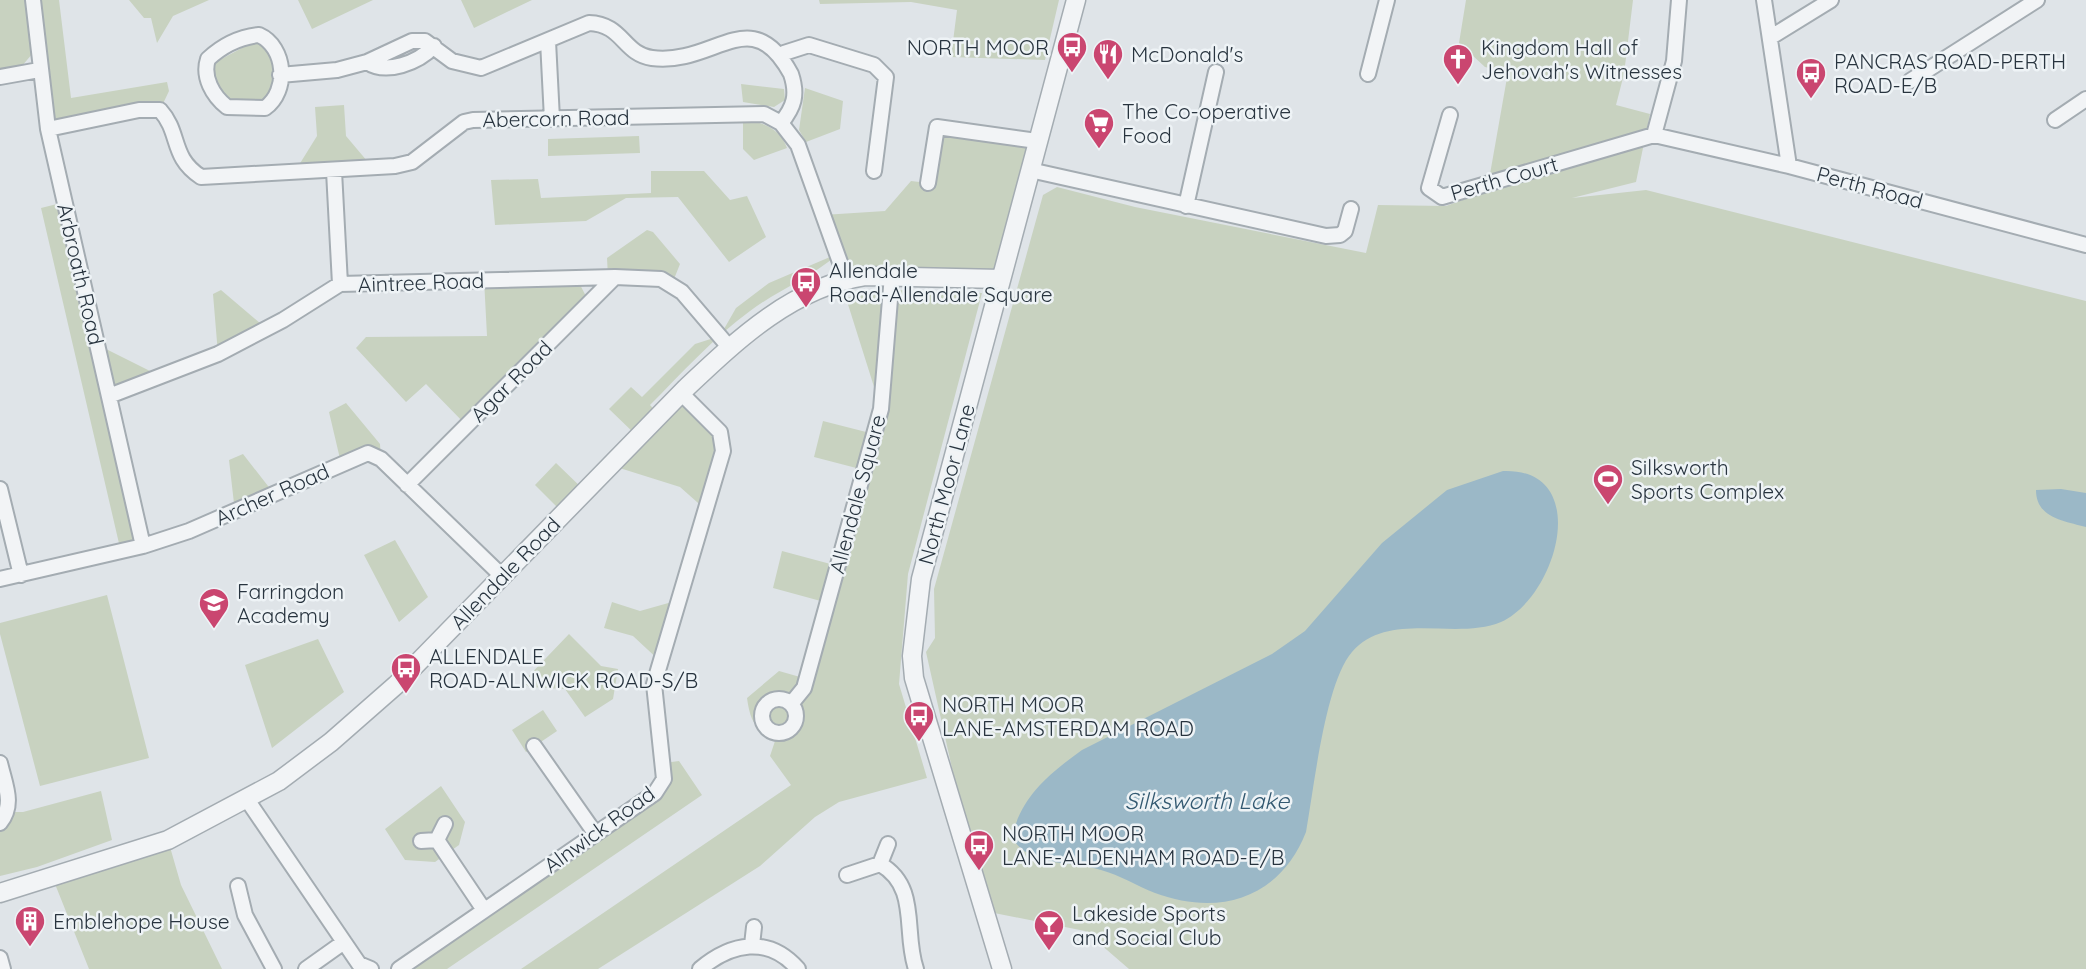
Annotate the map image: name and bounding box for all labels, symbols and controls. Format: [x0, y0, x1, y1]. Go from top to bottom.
bus stop icon: NORTH MOOR [1055, 30, 1089, 74]
place label: NORTH MOOR [907, 34, 1049, 60]
place label: Kingdom Hall of Jehovah's Witnesses [1481, 34, 1682, 84]
restaurant icon: McDonald's [1091, 37, 1125, 81]
place label: McDonald's [1131, 41, 1243, 67]
church icon: Kingdom Hall of Jehovah's Witnesses [1441, 42, 1475, 86]
place label: PANCRAS ROAD-PERTH ROAD-E/B [1834, 48, 2066, 98]
bus stop icon: PANCRAS ROAD-PERTH ROAD-E/B [1794, 56, 1828, 100]
place label: The Co-operative Food [1122, 98, 1291, 148]
street label: Abercorn Road [482, 104, 630, 132]
supermarket icon: The Co-operative Food [1082, 106, 1116, 150]
street label: Perth Court [1447, 150, 1561, 206]
street label: Perth Road [1814, 160, 1926, 214]
street label: Arbroath Road [52, 201, 110, 347]
place label: Allendale Road-Allendale Square [829, 257, 1053, 307]
bus stop icon: Allendale Road-Allendale Square [789, 265, 823, 309]
street label: Aintree Road [357, 267, 485, 297]
street label: Agar Road [465, 335, 557, 427]
street label: North Moor Lane [912, 401, 980, 567]
street label: Allendale Square [823, 412, 891, 576]
place label: Silksworth Sports Complex [1631, 454, 1784, 504]
street label: Archer Road [211, 457, 333, 531]
sports icon: Silksworth Sports Complex [1591, 462, 1625, 506]
street label: Allendale Road [445, 511, 565, 635]
place label: Farringdon Academy [237, 578, 344, 628]
school or university icon: Farringdon Academy [197, 586, 231, 630]
place label: ALLENDALE ROAD-ALNWICK ROAD-S/B [429, 643, 698, 693]
bus stop icon: ALLENDALE ROAD-ALNWICK ROAD-S/B [389, 651, 423, 695]
place label: NORTH MOOR LANE-AMSTERDAM ROAD [942, 691, 1194, 741]
bus stop icon: NORTH MOOR LANE-AMSTERDAM ROAD [902, 699, 936, 743]
street label: Alnwick Road [538, 780, 660, 878]
water label: Silksworth Lake [1125, 786, 1290, 815]
place label: NORTH MOOR LANE-ALDENHAM ROAD-E/B [1002, 820, 1284, 870]
bus stop icon: NORTH MOOR LANE-ALDENHAM ROAD-E/B [962, 828, 996, 872]
place label: Lakeside Sports and Social Club [1072, 900, 1226, 950]
building icon: Emblehope House [13, 904, 47, 948]
place label: Emblehope House [53, 908, 230, 934]
bar icon: Lakeside Sports and Social Club [1032, 908, 1066, 952]

